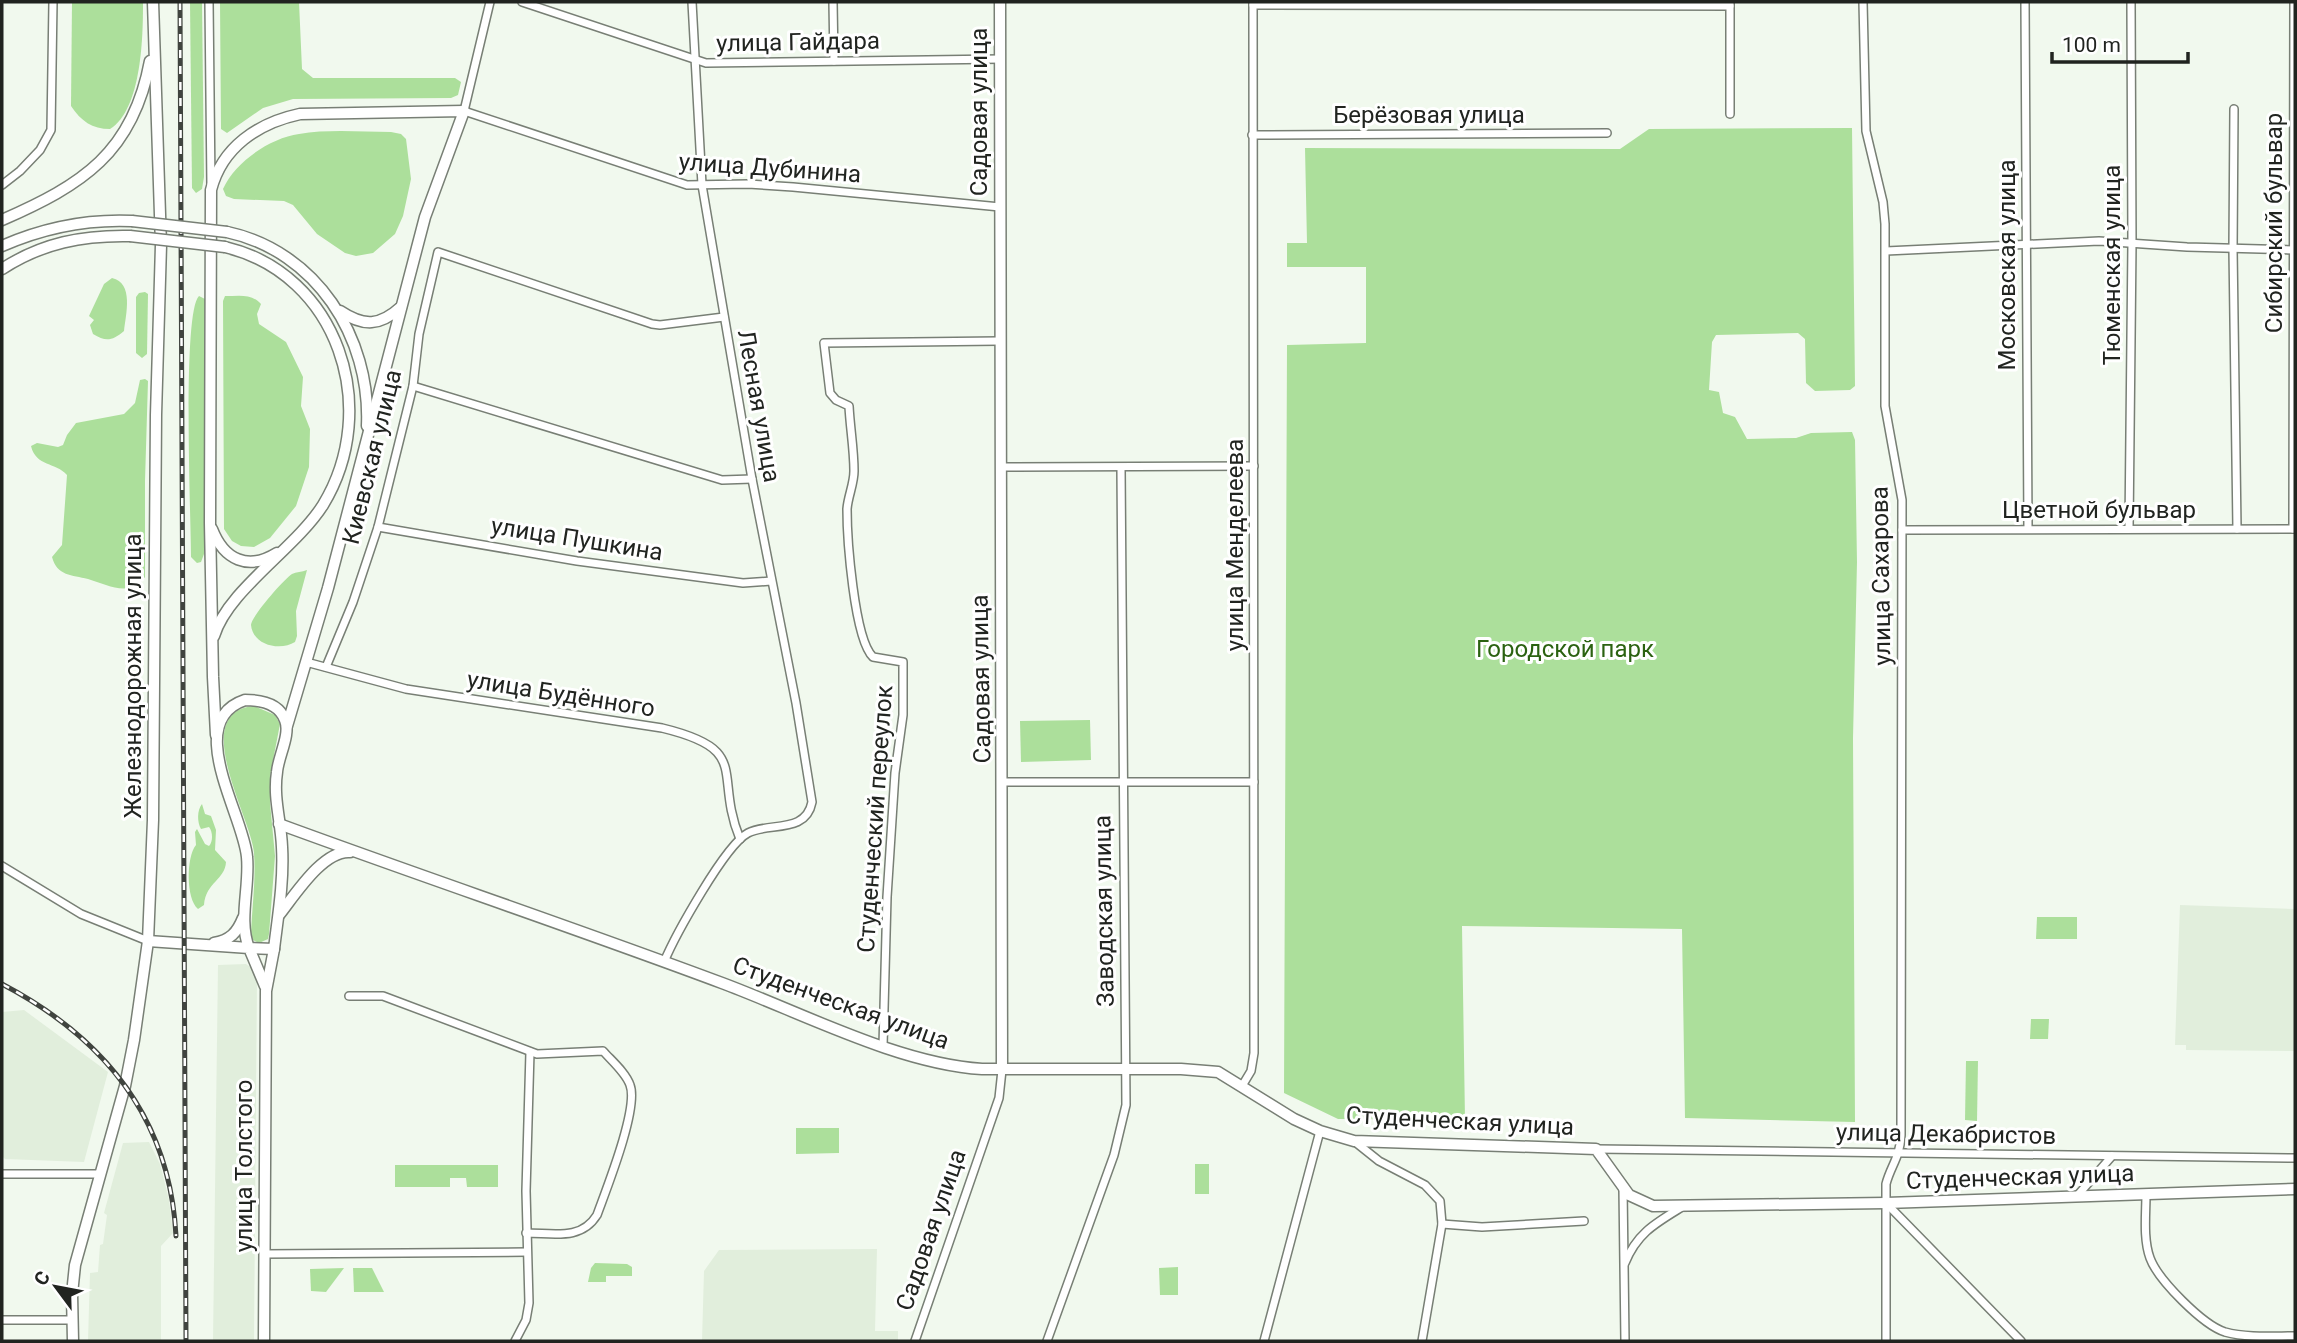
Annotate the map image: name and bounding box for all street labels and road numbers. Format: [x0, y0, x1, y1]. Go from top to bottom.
street label: улица Гайдара [716, 27, 880, 57]
street label: Садовая улица [965, 28, 993, 196]
street label: Берёзовая улица [1333, 101, 1525, 129]
street label: Сибирский бульвар [2260, 113, 2288, 333]
street label: улица Дубинина [678, 148, 862, 188]
street label: Московская улица [1993, 160, 2021, 370]
street label: Тюменская улица [2098, 165, 2126, 365]
street label: Лесная улица [732, 328, 786, 484]
street label: Киевская улица [337, 367, 407, 547]
street label: улица Менделеева [1221, 439, 1249, 651]
street label: улица Сахарова [1865, 486, 1897, 666]
street label: Цветной бульвар [2002, 496, 2196, 524]
street label: улица Пушкина [489, 512, 665, 566]
street label: Железнодорожная улица [119, 533, 147, 819]
street label: Садовая улица [966, 594, 996, 764]
street label: улица Будённого [465, 665, 657, 723]
street label: Студенческий переулок [852, 684, 898, 954]
street label: Заводская улица [1088, 815, 1120, 1007]
street label: Студенческая улица [729, 951, 953, 1055]
street label: улица Толстого [230, 1080, 258, 1252]
street label: Студенческая улица [1345, 1101, 1575, 1141]
street label: улица Декабристов [1836, 1118, 2056, 1150]
street label: Садовая улица [890, 1146, 972, 1314]
street label: Студенческая улица [1905, 1159, 2135, 1195]

